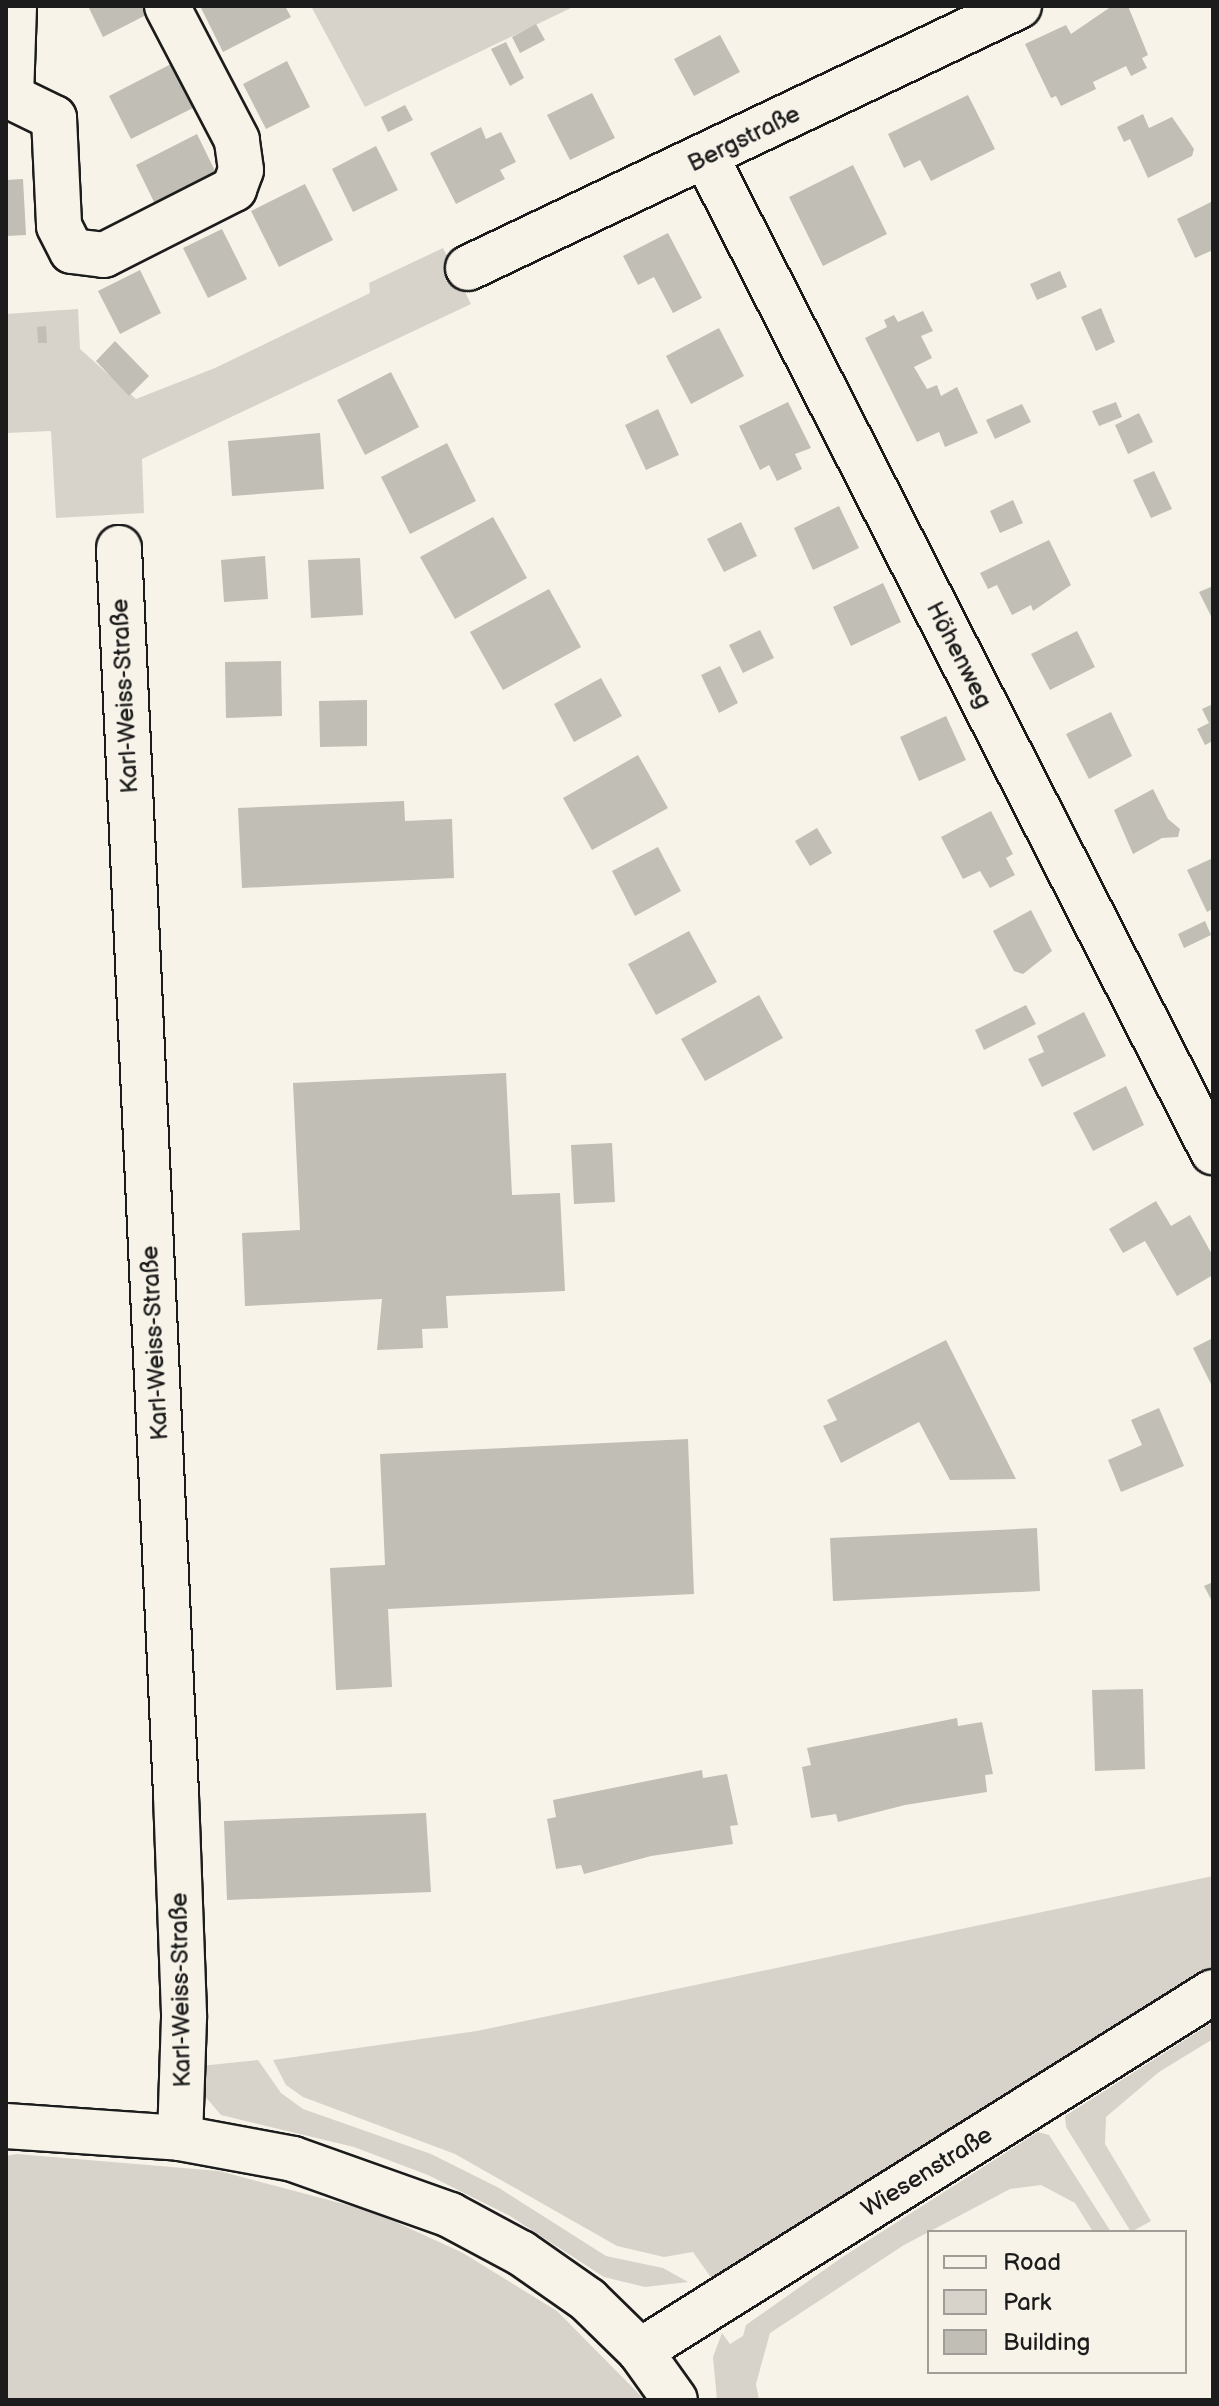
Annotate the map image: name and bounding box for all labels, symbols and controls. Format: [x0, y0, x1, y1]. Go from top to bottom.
street label: Bergstraße [683, 99, 805, 179]
street label: Höhenweg [920, 597, 998, 713]
street label: Karl-Weiss-Straße [106, 598, 144, 794]
street label: Karl-Weiss-Straße [136, 1245, 174, 1441]
street label: Karl-Weiss-Straße [165, 1892, 197, 2088]
street label: Wiesenstraße [856, 2120, 998, 2224]
legend [927, 2230, 1187, 2374]
text: Road [1003, 2248, 1061, 2277]
text: Park [1003, 2288, 1051, 2317]
text: Building [1003, 2328, 1090, 2357]

